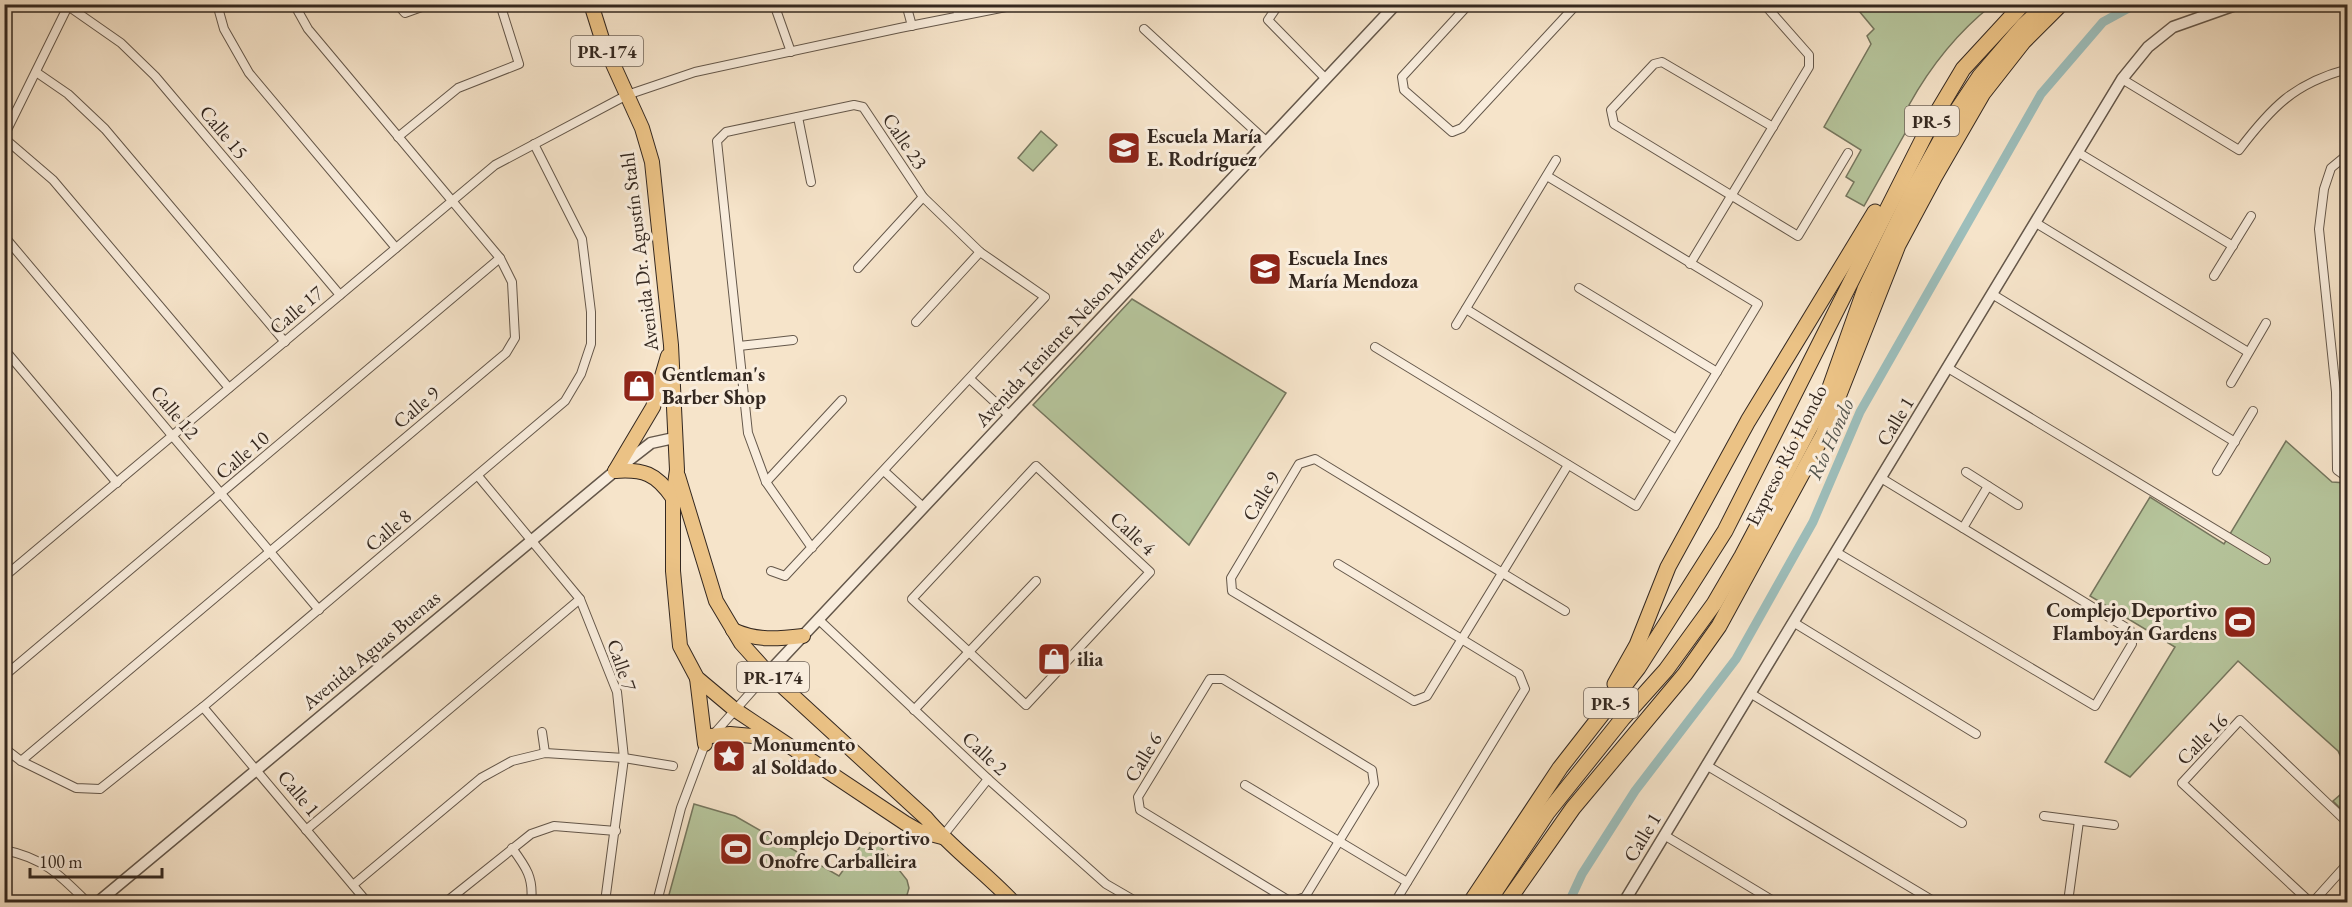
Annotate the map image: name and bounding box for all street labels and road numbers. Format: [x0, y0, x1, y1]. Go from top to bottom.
road number: PR-174 [571, 36, 643, 66]
street label: Calle 15 [194, 100, 254, 164]
road number: PR-5 [1905, 106, 1959, 136]
street label: Calle 23 [877, 108, 933, 174]
street label: Avenida Dr. Agustín Stahl [614, 151, 664, 354]
street label: Avenida Teniente Nelson Martínez [968, 220, 1169, 433]
street label: Calle 17 [264, 280, 329, 340]
street label: Calle 12 [145, 380, 205, 445]
street label: Calle 9 [387, 380, 445, 434]
street label: Expreso Río Hondo [1739, 380, 1833, 530]
street label: Calle 1 [1870, 392, 1920, 450]
street label: Calle 10 [210, 425, 275, 485]
street label: Calle 9 [1236, 466, 1286, 525]
street label: Calle 8 [359, 503, 417, 557]
street label: Calle 4 [1105, 505, 1162, 561]
street label: Avenida Aguas Buenas [296, 585, 445, 716]
street label: Calle 7 [601, 636, 643, 695]
road number: PR-174 [737, 662, 809, 692]
road number: PR-5 [1584, 688, 1638, 718]
street label: Calle 16 [2171, 707, 2234, 770]
street label: Calle 2 [957, 725, 1014, 781]
street label: Calle 6 [1118, 727, 1168, 786]
street label: Calle 1 [272, 764, 326, 822]
street label: Calle 1 [1617, 808, 1667, 866]

